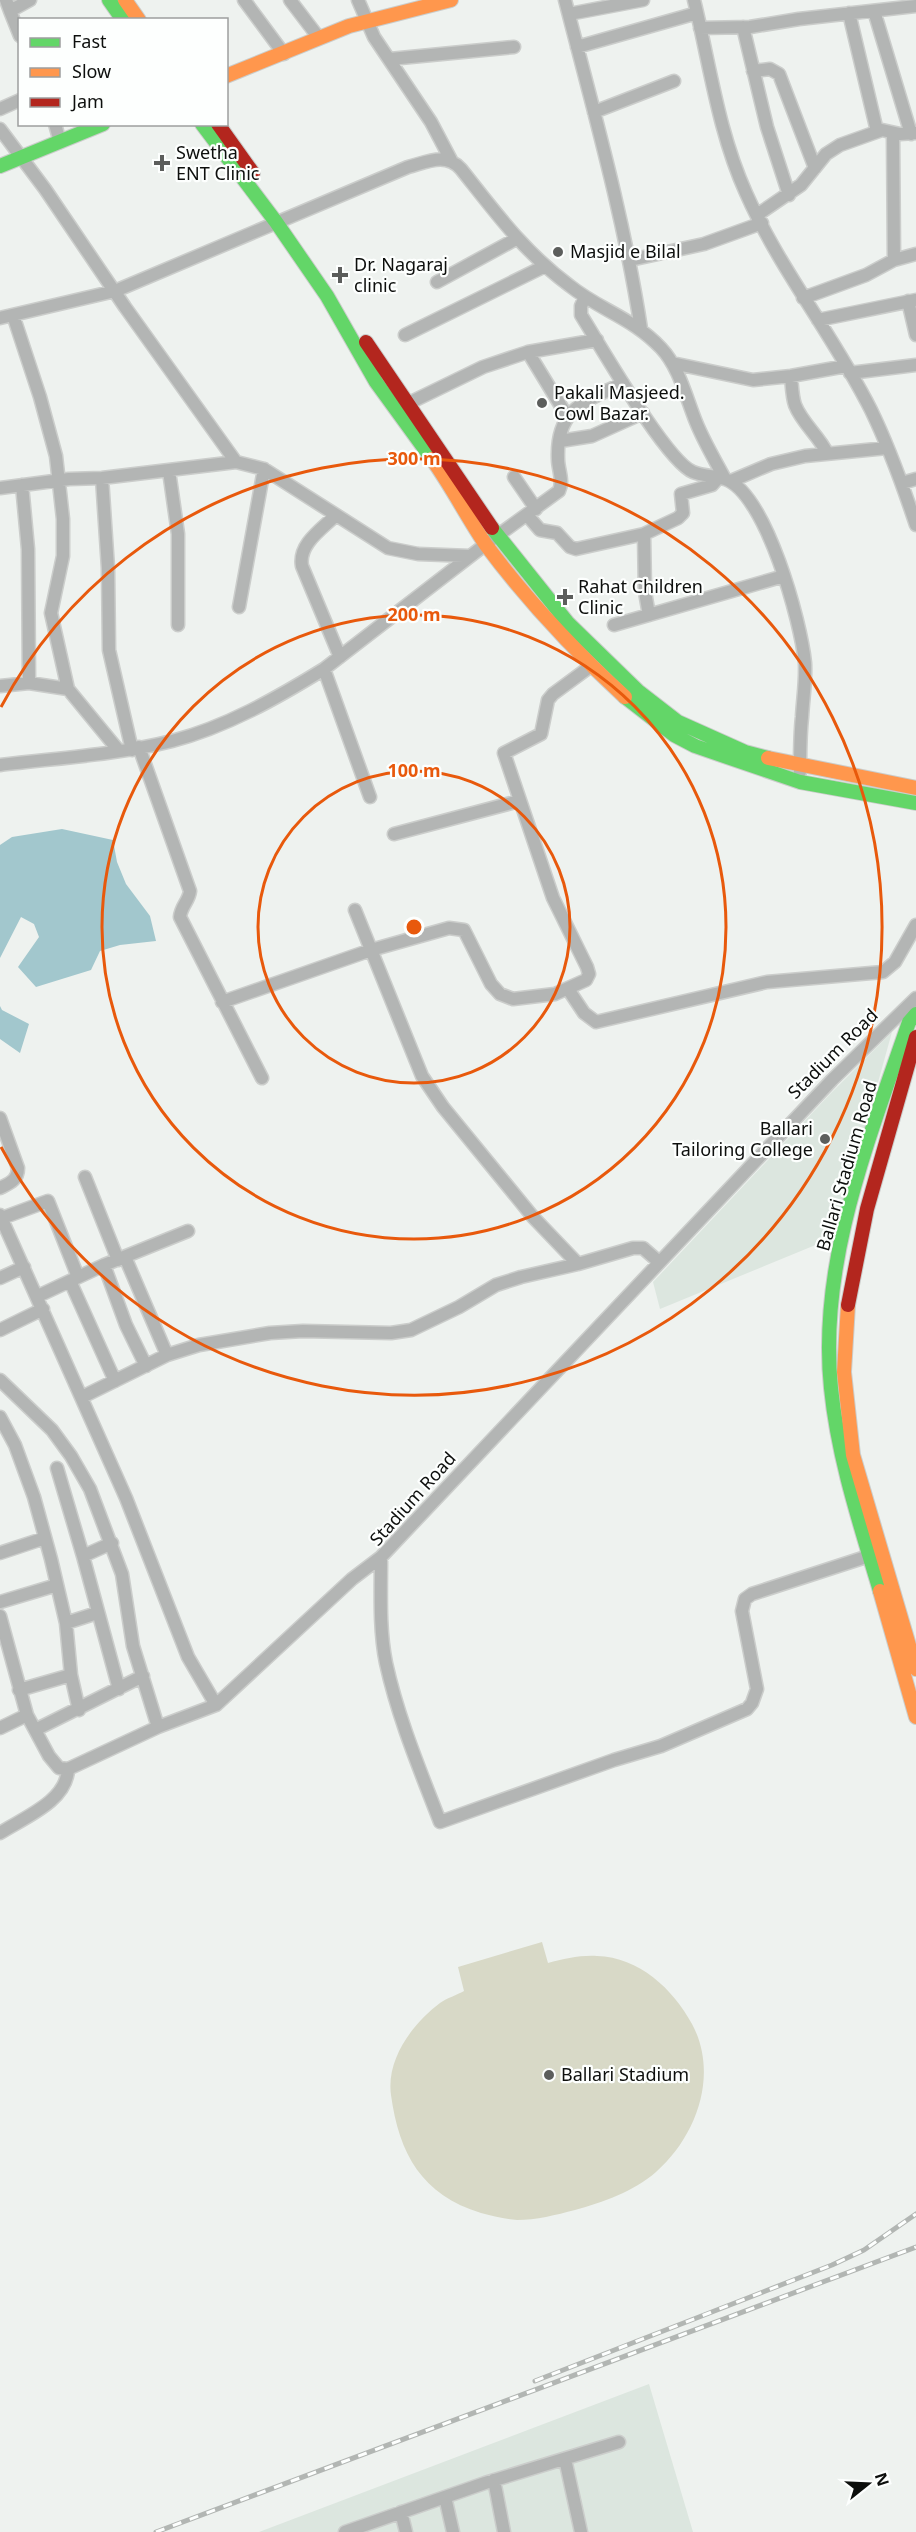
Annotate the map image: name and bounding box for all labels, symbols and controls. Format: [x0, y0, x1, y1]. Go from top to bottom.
legend [18, 18, 228, 126]
text: Fast [72, 29, 107, 53]
text: Slow [72, 59, 111, 83]
text: Jam [70, 89, 104, 113]
place label: Swetha ENT Clinic [176, 140, 260, 185]
marker: Swetha ENT Clinic [153, 154, 171, 172]
place label: Masjid e Bilal [570, 239, 681, 263]
marker: Masjid e Bilal [551, 245, 565, 259]
place label: Dr. Nagaraj clinic [354, 252, 448, 297]
marker: Dr. Nagaraj clinic [331, 266, 349, 284]
place label: Pakali Masjeed. Cowl Bazar. [554, 380, 685, 425]
marker: Pakali Masjeed. Cowl Bazar. [535, 396, 549, 410]
text: 300 m [387, 446, 441, 470]
place label: Rahat Children Clinic [578, 574, 703, 619]
marker: Rahat Children Clinic [556, 588, 574, 606]
text: 200 m [387, 602, 441, 626]
text: 100 m [387, 758, 441, 782]
centre of rings [404, 917, 424, 937]
street label: Stadium Road [782, 1003, 883, 1104]
street label: Ballari Stadium Road [810, 1078, 882, 1254]
place label: Ballari Tailoring College [672, 1116, 813, 1161]
marker: Ballari Tailoring College [818, 1132, 832, 1146]
street label: Stadium Road [364, 1446, 461, 1550]
place label: Ballari Stadium [561, 2062, 689, 2086]
marker: Ballari Stadium [542, 2068, 556, 2082]
north arrow [838, 2454, 898, 2514]
text: N [870, 2470, 895, 2489]

